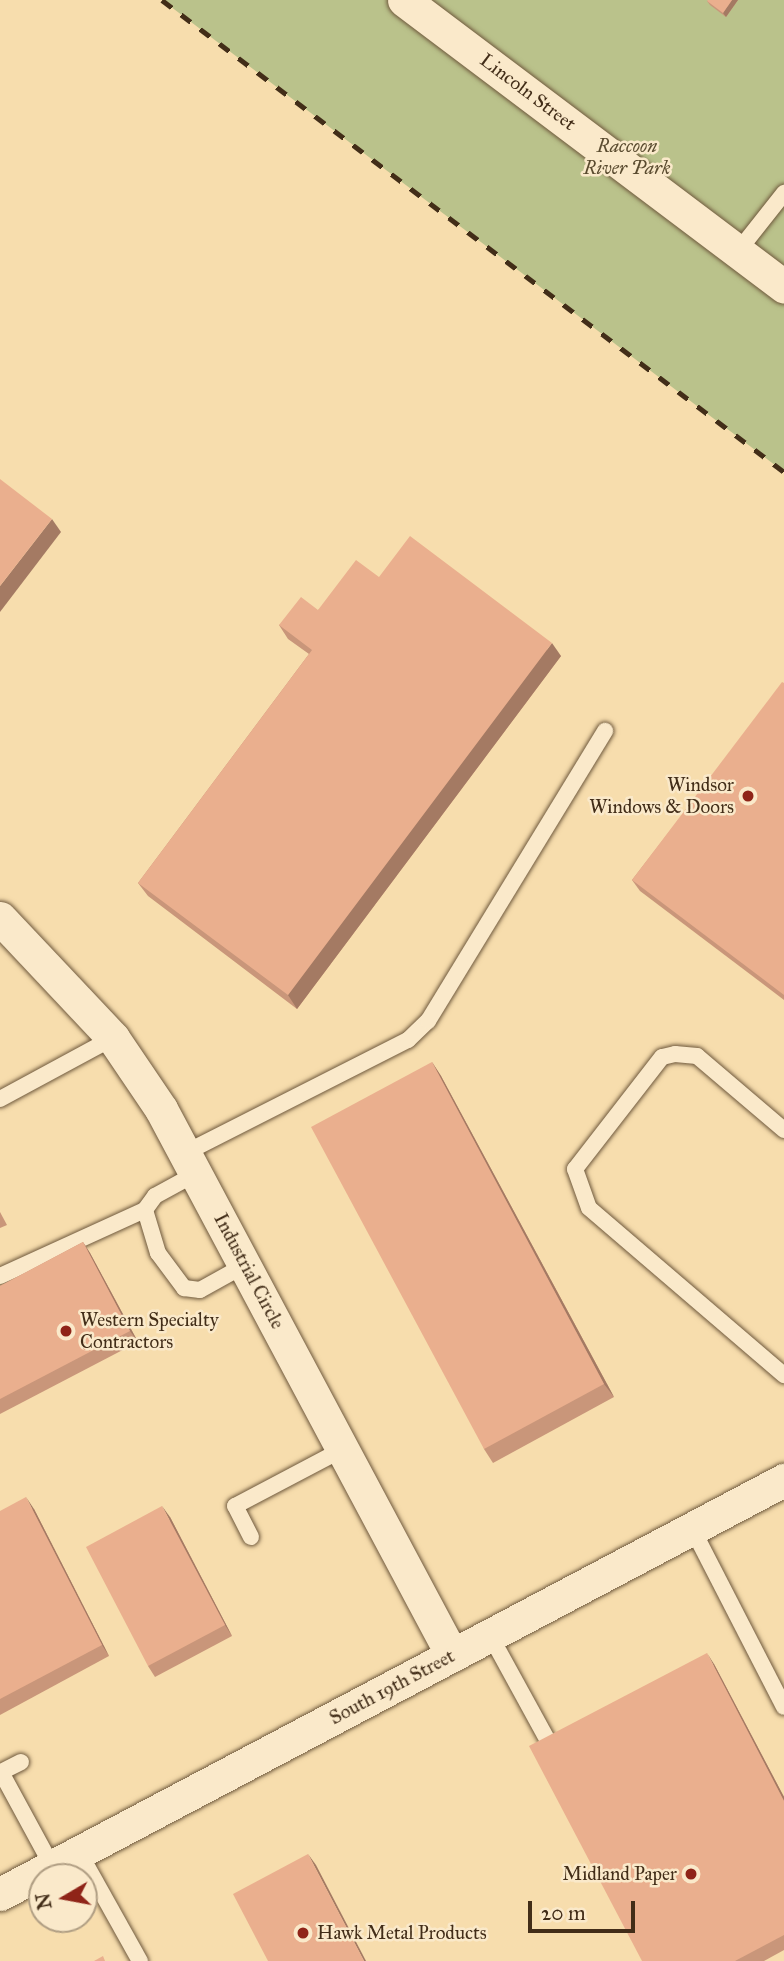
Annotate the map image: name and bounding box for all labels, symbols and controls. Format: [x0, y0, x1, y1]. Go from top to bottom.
street label: Lincoln Street [476, 49, 580, 135]
park label: Raccoon River Park [584, 135, 670, 179]
place label: Windsor Windows & Doors [589, 774, 734, 818]
marker: Windsor Windows & Doors [740, 788, 756, 804]
street label: Industrial Circle [209, 1209, 289, 1333]
place label: Western Specialty Contractors [80, 1309, 219, 1353]
marker: Western Specialty Contractors [58, 1323, 74, 1339]
street label: South 19th Street [326, 1644, 458, 1730]
north arrow [28, 1863, 98, 1933]
place label: Midland Paper [563, 1863, 677, 1885]
marker: Midland Paper [683, 1866, 699, 1882]
scale bar [532, 1888, 639, 1932]
text: N [31, 1891, 57, 1911]
text: 20 m [541, 1900, 586, 1926]
place label: Hawk Metal Products [317, 1922, 487, 1944]
marker: Hawk Metal Products [295, 1925, 311, 1941]

